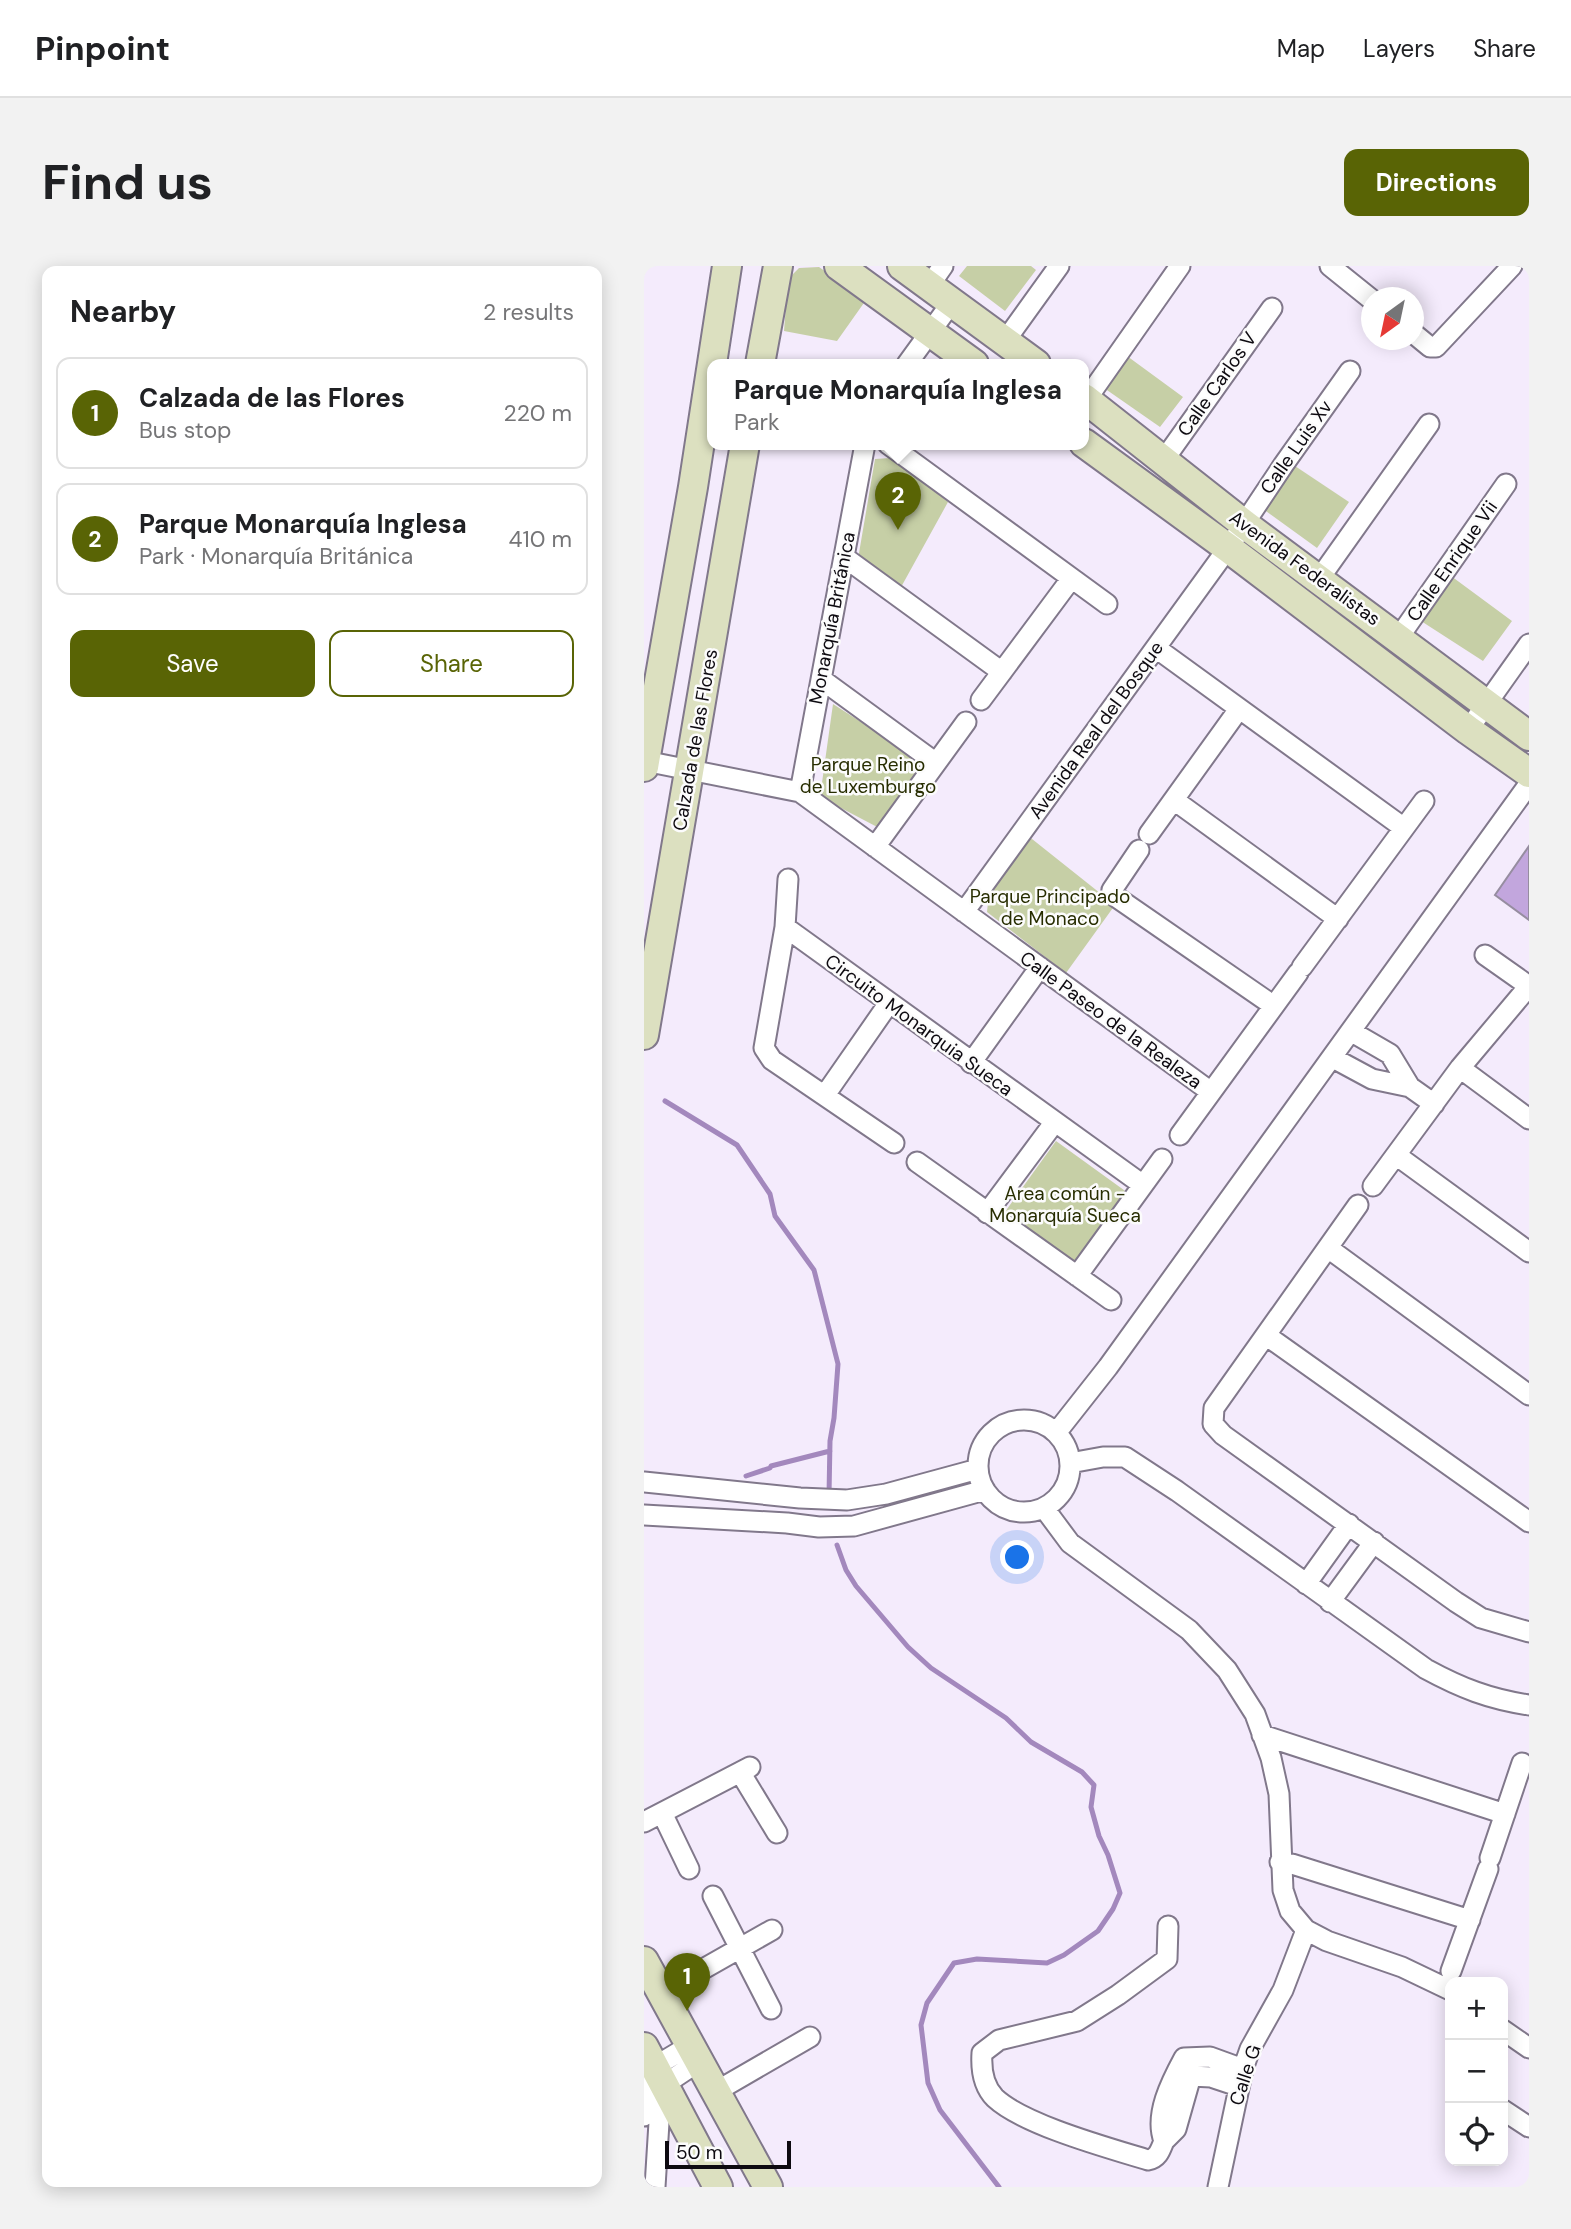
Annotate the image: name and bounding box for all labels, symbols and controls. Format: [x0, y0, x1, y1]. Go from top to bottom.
text: Pinpoint [35, 27, 170, 70]
text: Map [1277, 33, 1325, 64]
text: Layers [1363, 33, 1435, 64]
text: Share [1473, 33, 1536, 64]
button: Directions [1344, 149, 1529, 216]
text: Find us [42, 150, 213, 214]
north arrow [1361, 287, 1424, 350]
text: Nearby [70, 292, 176, 331]
text: 2 results [483, 297, 574, 327]
street label: Calle Carlos V [1172, 327, 1262, 441]
popup [707, 359, 1089, 450]
text: Parque Monarquía Inglesa [734, 373, 1062, 407]
text: Calzada de las Flores [139, 381, 405, 415]
street label: Calle Luis Xv [1254, 395, 1338, 499]
text: 1 [91, 398, 99, 428]
text: 220 m [503, 398, 572, 428]
text: Park [734, 407, 780, 437]
text: Bus stop [139, 415, 231, 445]
pin: 2 [875, 472, 921, 530]
street label: Calle Enrique Vii [1401, 496, 1503, 626]
street label: Avenida Federalistas [1225, 505, 1385, 631]
text: Parque Monarquía Inglesa [139, 507, 467, 541]
text: 2 [88, 524, 102, 554]
text: 410 m [509, 524, 572, 554]
street label: Monarquía Británica [803, 530, 861, 706]
text: Park · Monarquía Británica [139, 541, 413, 571]
button: Save [70, 630, 315, 697]
button: Share [329, 630, 574, 697]
street label: Avenida Real del Bosque [1023, 636, 1169, 824]
street label: Calzada de las Flores [667, 647, 723, 833]
park label: Parque Reino de Luxemburgo [800, 752, 936, 799]
park label: Parque Principado de Monaco [970, 884, 1130, 931]
street label: Calle Paseo de la Realeza [1015, 945, 1207, 1095]
street label: Circuito Monarquia Sueca [820, 948, 1018, 1102]
park label: Area común - Monarquía Sueca [989, 1181, 1141, 1228]
your location [1000, 1540, 1034, 1574]
pin: 1 [664, 1953, 710, 2011]
map controls [1445, 1977, 1508, 2166]
button: + [1445, 1977, 1508, 2040]
button: − [1445, 2040, 1508, 2103]
street label: Calle G [1223, 2041, 1267, 2109]
button: locate [1445, 2103, 1508, 2166]
scale bar [665, 2138, 791, 2170]
text: 50 m [676, 2140, 723, 2165]

